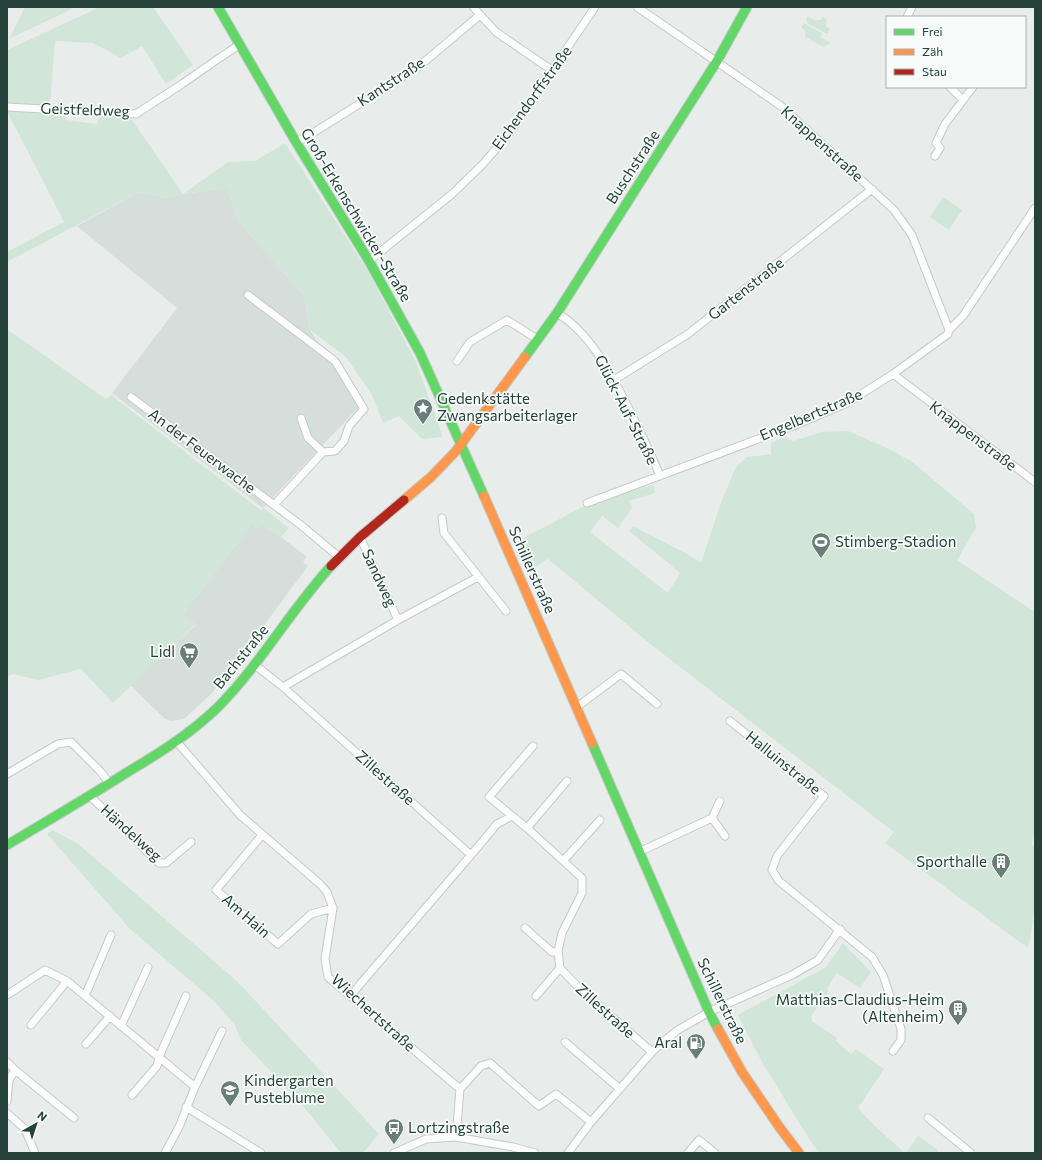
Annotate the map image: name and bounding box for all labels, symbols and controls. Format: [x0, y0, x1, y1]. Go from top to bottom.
legend [886, 16, 1026, 88]
text: Frei [922, 24, 943, 38]
street label: Eichendorffstraße [488, 42, 575, 153]
text: Zäh [922, 44, 943, 58]
street label: Kantstraße [354, 53, 427, 109]
text: Stau [922, 64, 947, 78]
street label: Geistfeldweg [40, 98, 130, 120]
street label: Knappenstraße [778, 102, 868, 185]
street label: Groß-Erkenschwicker-Straße [298, 124, 416, 305]
street label: Buschstraße [602, 126, 663, 207]
street label: Gartenstraße [704, 253, 787, 323]
street label: Glück-Auf-Straße [592, 352, 662, 467]
street label: Engelbertstraße [757, 384, 865, 444]
place label: Gedenkstätte Zwangsarbeiterlager [437, 389, 578, 424]
place icon: Gedenkstätte Zwangsarbeiterlager [412, 397, 434, 425]
street label: Knappenstraße [927, 397, 1021, 474]
street label: An der Feuerwache [146, 404, 260, 496]
street label: Schillerstraße [506, 523, 560, 616]
sports icon: Stimberg-Stadion [810, 531, 832, 559]
place label: Stimberg-Stadion [835, 532, 956, 550]
street label: Sandweg [359, 546, 401, 609]
street label: Bachstraße [209, 621, 272, 692]
supermarket icon: Lidl [178, 641, 200, 669]
place label: Lidl [150, 642, 175, 660]
street label: Halluinstraße [743, 727, 825, 798]
street label: Zillestraße [352, 746, 419, 808]
street label: Händelweg [97, 800, 166, 864]
building icon: Sporthalle [990, 851, 1012, 879]
place label: Sporthalle [916, 852, 987, 870]
street label: Am Hain [219, 889, 274, 941]
street label: Schillerstraße [694, 955, 752, 1047]
street label: Wiechertstraße [328, 970, 419, 1055]
street label: Zillestraße [572, 979, 639, 1041]
place label: Matthias-Claudius-Heim (Altenheim) [776, 990, 944, 1025]
building icon: Matthias-Claudius-Heim (Altenheim) [947, 998, 969, 1026]
fuel station icon: Aral [685, 1032, 707, 1060]
place label: Aral [654, 1033, 682, 1051]
place label: Kindergarten Pusteblume [244, 1071, 334, 1106]
school or university icon: Kindergarten Pusteblume [219, 1079, 241, 1107]
north arrow [16, 1104, 56, 1144]
text: N [35, 1108, 50, 1123]
bus stop icon: Lortzingstraße [383, 1117, 405, 1145]
place label: Lortzingstraße [408, 1118, 509, 1136]

